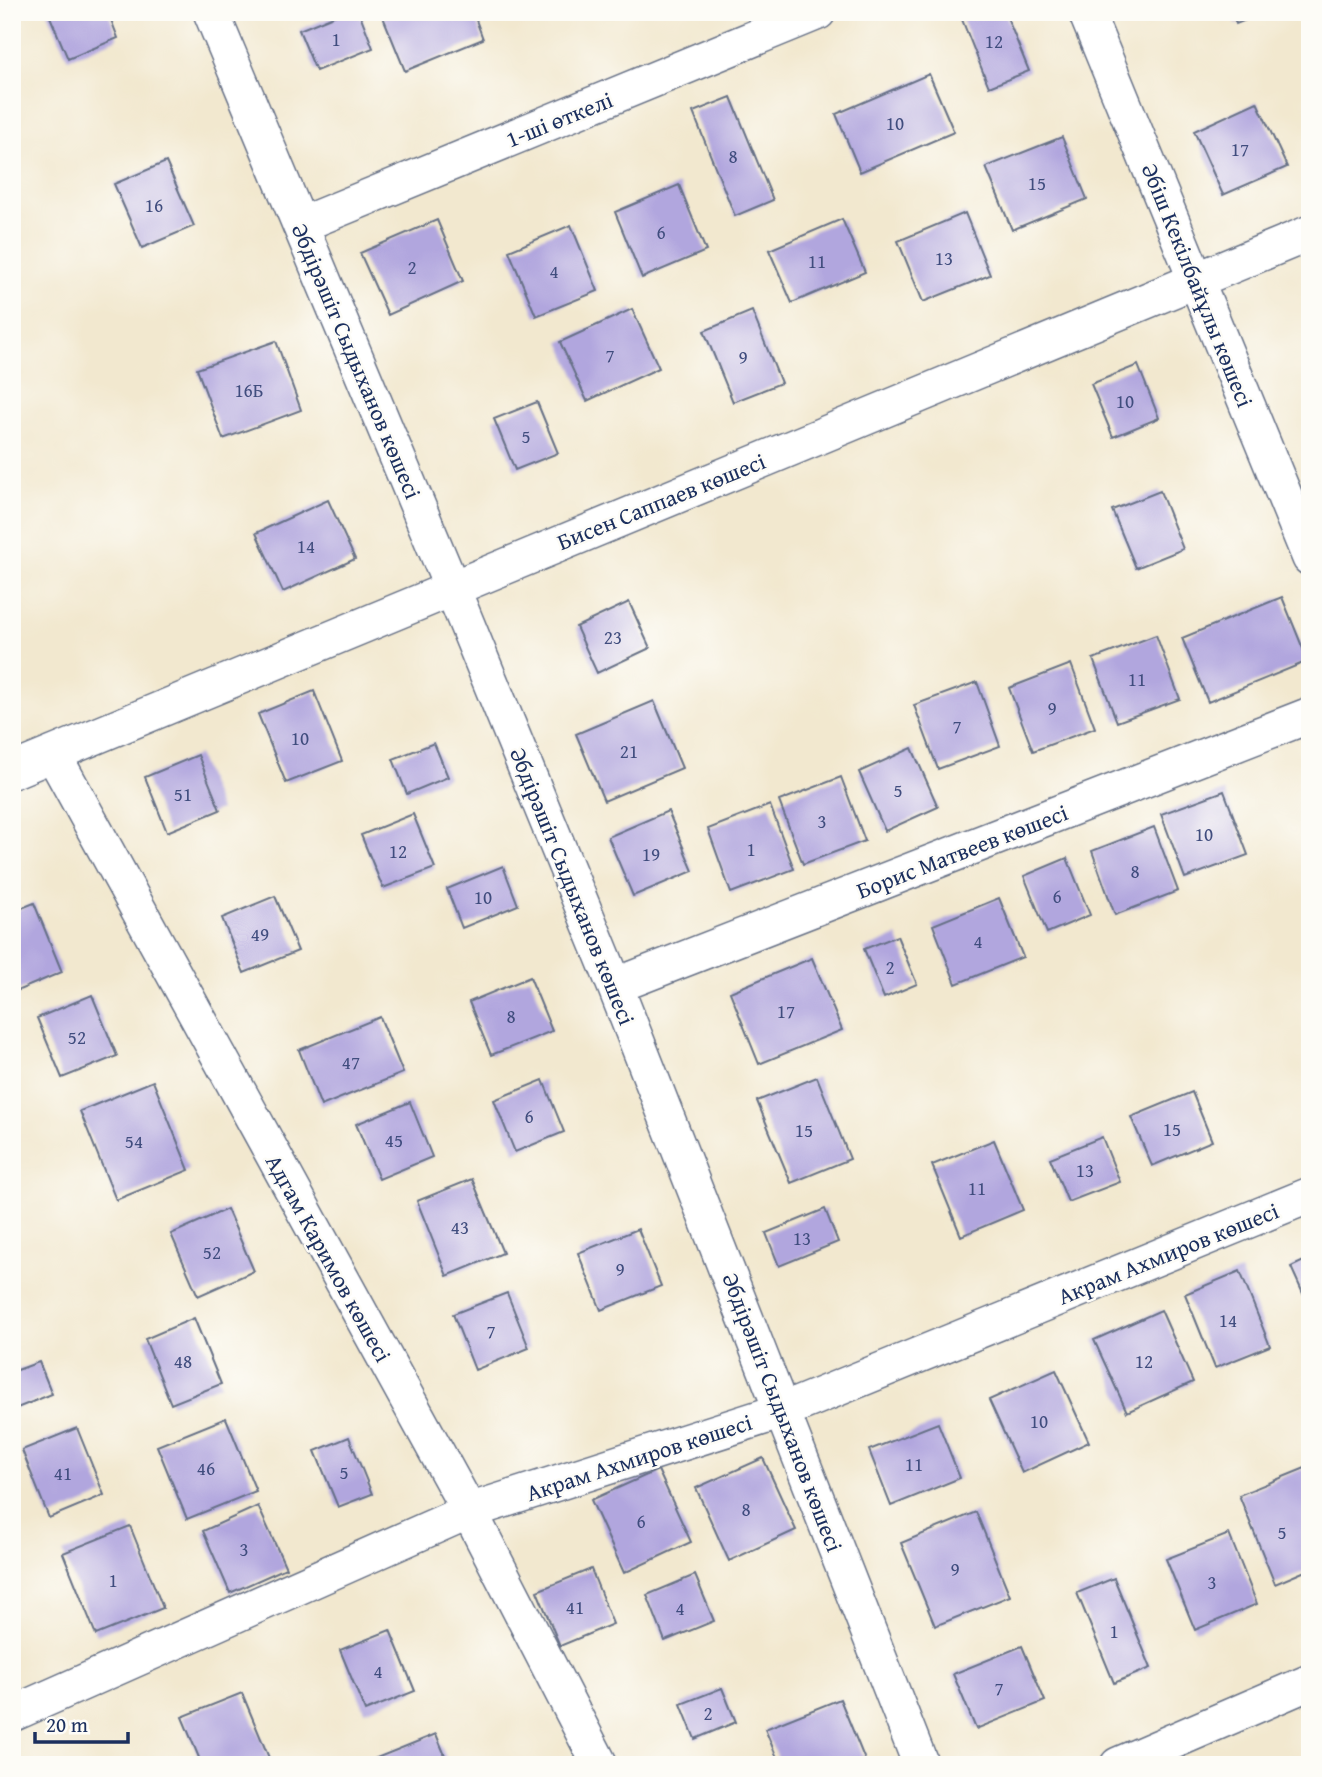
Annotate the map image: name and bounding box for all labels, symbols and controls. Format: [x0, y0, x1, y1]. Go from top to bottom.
house number: 1 [331, 25, 341, 53]
house number: 12 [985, 27, 1003, 55]
street label: 1-ші өткелі [501, 83, 617, 155]
house number: 10 [886, 109, 904, 137]
house number: 17 [1231, 135, 1249, 163]
house number: 8 [728, 142, 738, 170]
street label: Әбіш Кекілбайұлы көшесі [1134, 158, 1262, 412]
house number: 15 [1028, 169, 1046, 197]
house number: 16 [145, 191, 163, 219]
street label: Әбдірәшіт Сыдыханов көшесі [284, 218, 430, 504]
house number: 6 [656, 218, 666, 246]
house number: 13 [935, 244, 953, 272]
house number: 11 [808, 247, 826, 275]
house number: 2 [407, 253, 417, 281]
house number: 4 [549, 257, 559, 285]
house number: 7 [605, 341, 615, 369]
house number: 9 [738, 343, 748, 371]
house number: 16Б [234, 376, 264, 404]
house number: 10 [1116, 387, 1134, 415]
house number: 5 [521, 422, 531, 450]
street label: Бисен Саппаев көшесі [552, 444, 770, 558]
house number: 14 [297, 532, 315, 560]
house number: 23 [604, 623, 622, 651]
house number: 11 [1128, 665, 1146, 693]
house number: 9 [1047, 694, 1057, 722]
house number: 7 [952, 712, 962, 740]
house number: 10 [291, 724, 309, 752]
house number: 21 [620, 737, 638, 765]
street label: Әбдірәшіт Сыдыханов көшесі [502, 742, 644, 1030]
house number: 5 [893, 776, 903, 804]
house number: 51 [174, 780, 192, 808]
street label: Борис Матвеев көшесі [852, 795, 1072, 907]
house number: 3 [817, 807, 827, 835]
house number: 10 [1195, 820, 1213, 848]
house number: 1 [746, 835, 756, 863]
house number: 12 [389, 837, 407, 865]
house number: 19 [642, 840, 660, 868]
house number: 8 [1130, 857, 1140, 885]
house number: 6 [1052, 882, 1062, 910]
house number: 10 [474, 883, 492, 911]
house number: 49 [251, 920, 269, 948]
house number: 4 [973, 927, 983, 955]
house number: 2 [885, 953, 895, 981]
house number: 17 [777, 997, 795, 1025]
house number: 8 [506, 1002, 516, 1030]
house number: 52 [68, 1023, 86, 1051]
house number: 47 [342, 1048, 360, 1076]
house number: 6 [524, 1102, 534, 1130]
house number: 15 [1163, 1115, 1181, 1143]
house number: 15 [795, 1116, 813, 1144]
house number: 45 [385, 1126, 403, 1154]
house number: 54 [125, 1127, 143, 1155]
street label: Адгам Каримов көшесі [258, 1148, 400, 1368]
house number: 13 [1076, 1156, 1094, 1184]
house number: 11 [968, 1174, 986, 1202]
street label: Акрам Ахмиров көшесі [1053, 1194, 1283, 1312]
house number: 43 [451, 1213, 469, 1241]
house number: 13 [793, 1224, 811, 1252]
house number: 52 [203, 1238, 221, 1266]
house number: 9 [615, 1255, 625, 1283]
street label: Әбдірәшіт Сыдыханов көшесі [714, 1268, 852, 1556]
house number: 14 [1219, 1306, 1237, 1334]
house number: 7 [486, 1317, 496, 1345]
house number: 48 [174, 1347, 192, 1375]
house number: 12 [1135, 1347, 1153, 1375]
street label: Акрам Ахмиров көшесі [522, 1405, 756, 1509]
house number: 10 [1030, 1407, 1048, 1435]
house number: 11 [905, 1450, 923, 1478]
house number: 46 [197, 1454, 215, 1482]
house number: 5 [339, 1458, 349, 1486]
house number: 41 [54, 1459, 72, 1487]
house number: 8 [741, 1495, 751, 1523]
house number: 6 [636, 1507, 646, 1535]
house number: 5 [1277, 1518, 1287, 1546]
house number: 3 [239, 1535, 249, 1563]
house number: 9 [950, 1555, 960, 1583]
house number: 1 [108, 1566, 118, 1594]
house number: 3 [1207, 1568, 1217, 1596]
house number: 41 [566, 1593, 584, 1621]
house number: 4 [675, 1594, 685, 1622]
house number: 1 [1109, 1617, 1119, 1645]
house number: 4 [373, 1657, 383, 1685]
house number: 7 [994, 1674, 1004, 1702]
house number: 2 [703, 1699, 713, 1727]
scale bar [35, 1700, 128, 1744]
text: 20 m [46, 1709, 88, 1740]

